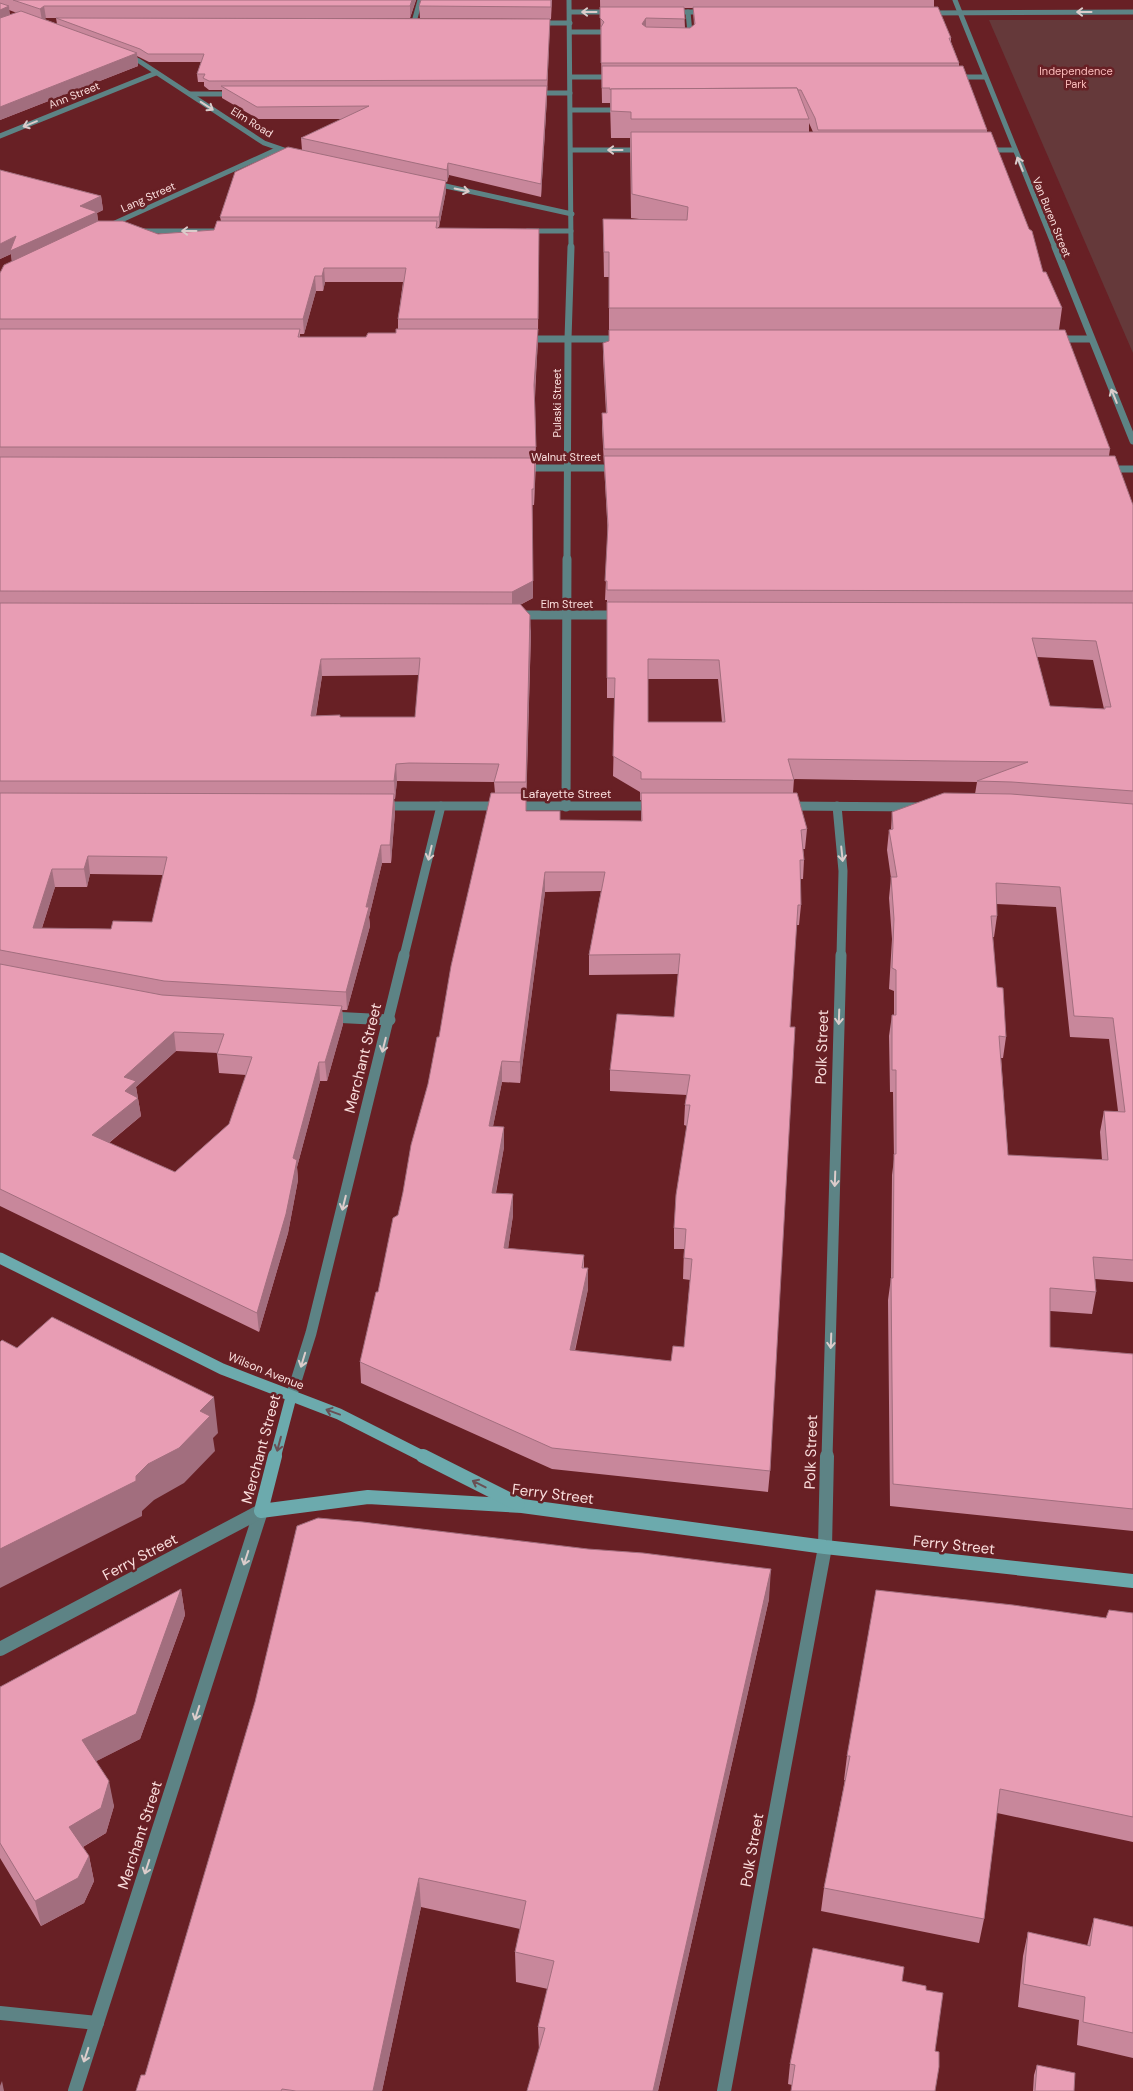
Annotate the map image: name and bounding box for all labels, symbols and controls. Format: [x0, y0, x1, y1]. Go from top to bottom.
one-way arrow [582, 7, 598, 17]
one-way arrow [1077, 8, 1093, 17]
park label: Independence Park [1039, 64, 1113, 91]
street label: Ann Street [46, 78, 102, 112]
one-way arrow [200, 101, 214, 111]
street label: Elm Road [228, 104, 276, 140]
one-way arrow [23, 120, 38, 130]
one-way arrow [607, 145, 624, 155]
one-way arrow [1015, 157, 1024, 172]
street label: Van Buren Street [1030, 175, 1074, 259]
street label: Lang Street [119, 179, 177, 215]
one-way arrow [454, 186, 470, 195]
one-way arrow [182, 226, 198, 236]
street label: Pulaski Street [550, 369, 564, 437]
one-way arrow [1109, 389, 1119, 404]
street label: Walnut Street [531, 450, 601, 464]
street label: Elm Street [541, 597, 593, 611]
street label: Lafayette Street [522, 786, 612, 802]
one-way arrow [425, 845, 434, 861]
one-way arrow [837, 846, 846, 862]
street label: Merchant Street [340, 1001, 386, 1115]
one-way arrow [835, 1008, 844, 1024]
street label: Polk Street [811, 1009, 833, 1085]
one-way arrow [378, 1037, 388, 1053]
one-way arrow [830, 1170, 840, 1187]
one-way arrow [339, 1194, 348, 1210]
one-way arrow [826, 1333, 835, 1349]
street label: Wilson Avenue [225, 1348, 307, 1394]
one-way arrow [297, 1351, 307, 1367]
street label: Merchant Street [237, 1392, 285, 1506]
one-way arrow [326, 1407, 341, 1416]
street label: Polk Street [800, 1414, 822, 1490]
one-way arrow [274, 1436, 283, 1452]
one-way arrow [471, 1479, 486, 1489]
street label: Ferry Street [511, 1479, 595, 1509]
street label: Ferry Street [99, 1529, 181, 1585]
street label: Ferry Street [912, 1531, 996, 1559]
one-way arrow [241, 1550, 251, 1566]
one-way arrow [191, 1704, 201, 1720]
street label: Merchant Street [113, 1778, 167, 1892]
street label: Polk Street [736, 1811, 768, 1888]
one-way arrow [141, 1859, 151, 1875]
one-way arrow [81, 2047, 90, 2063]

